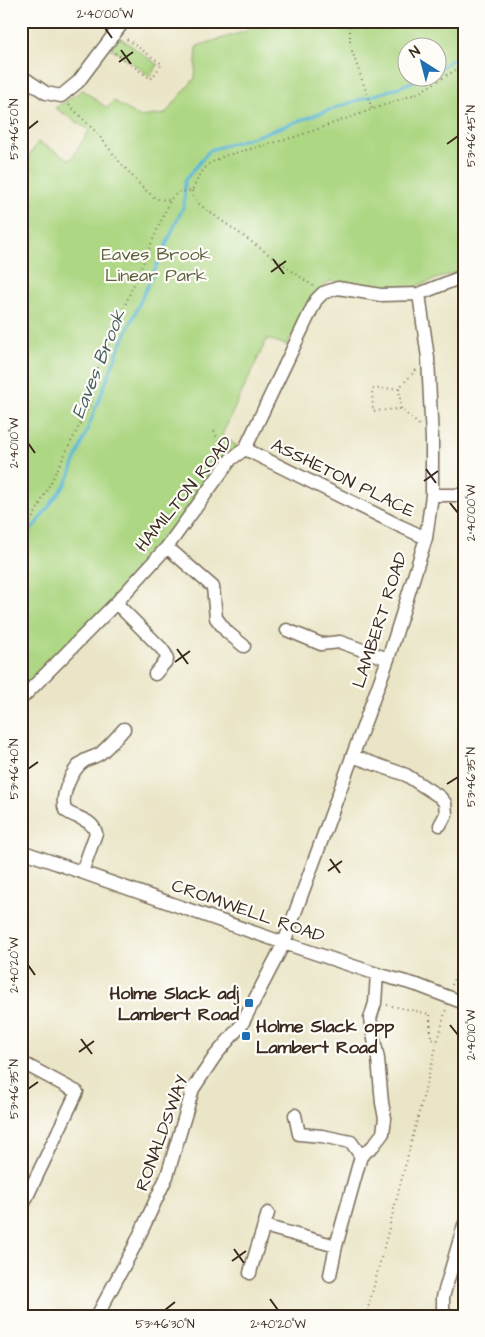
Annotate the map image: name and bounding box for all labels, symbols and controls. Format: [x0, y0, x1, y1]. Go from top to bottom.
text: 2°40'00"W [77, 6, 134, 23]
north arrow [398, 38, 448, 88]
text: N [406, 41, 425, 63]
text: 53°46'50"N [6, 98, 23, 160]
text: 53°46'45"N [463, 105, 480, 167]
park label: Eaves Brook Linear Park [101, 242, 211, 288]
water label: Eaves Brook [65, 305, 133, 422]
text: 2°40'10"W [6, 417, 23, 468]
street label: HAMILTON ROAD [129, 431, 239, 557]
street label: ASSHETON PLACE [267, 432, 419, 524]
text: 2°40'00"W [463, 484, 480, 541]
street label: LAMBERT ROAD [346, 548, 414, 691]
text: 53°46'40"N [6, 738, 23, 799]
text: 53°46'35"N [463, 747, 480, 807]
street label: CROMWELL ROAD [168, 873, 328, 949]
text: 2°40'20"W [6, 936, 23, 993]
place label: Holme Slack adj Lambert Road [109, 981, 240, 1027]
marker: Holme Slack adj Lambert Road [243, 997, 255, 1009]
text: 2°40'10"W [463, 1009, 480, 1060]
place label: Holme Slack opp Lambert Road [256, 1014, 394, 1060]
marker: Holme Slack opp Lambert Road [240, 1030, 252, 1042]
text: 53°46'35"N [6, 1059, 23, 1119]
street label: RONALDSWAY [129, 1071, 195, 1194]
text: 53°46'30"N [136, 1316, 195, 1333]
text: 2°40'20"W [250, 1316, 307, 1333]

